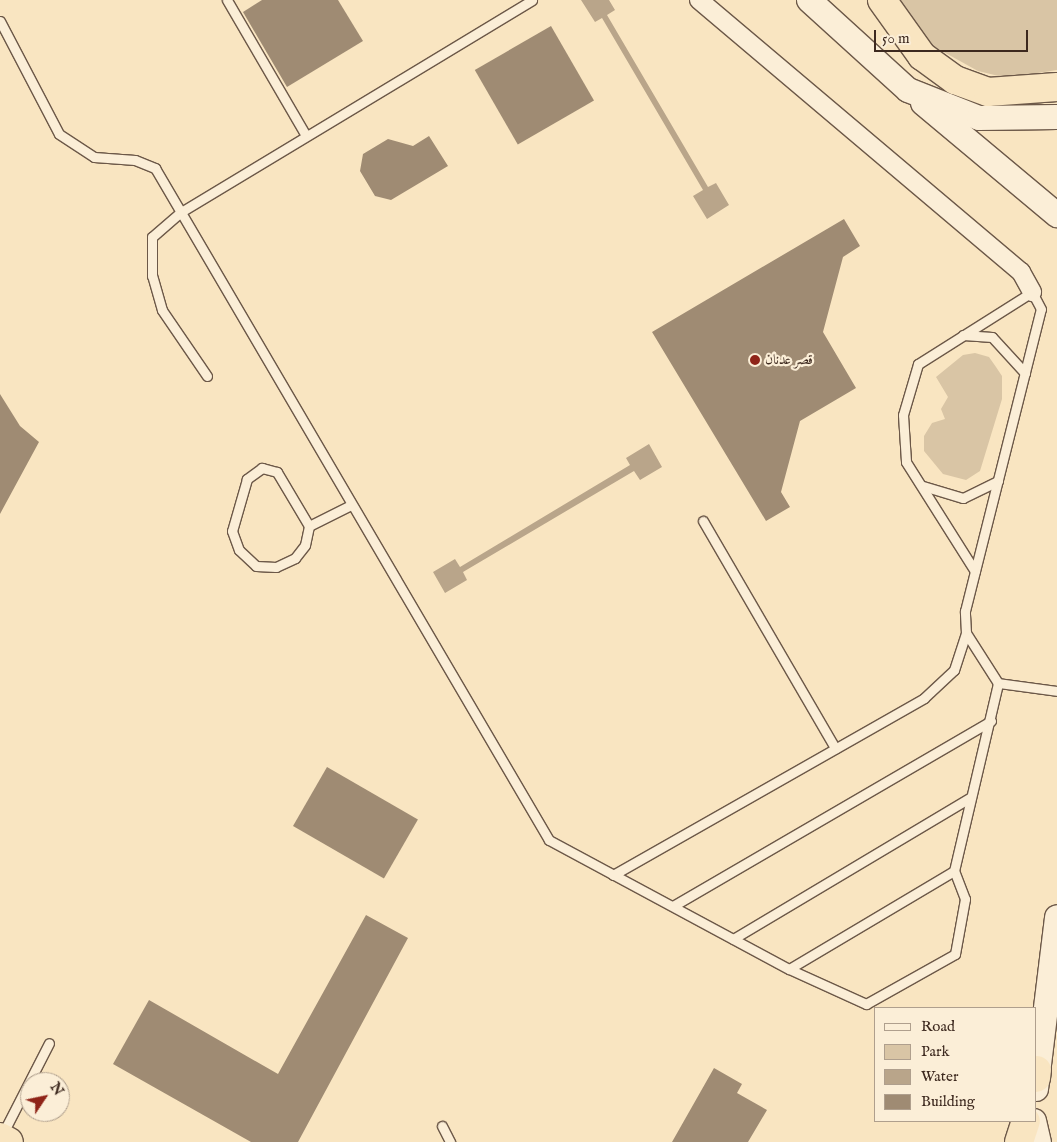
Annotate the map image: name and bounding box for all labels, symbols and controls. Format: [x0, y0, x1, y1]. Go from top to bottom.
scale bar [877, 20, 1031, 52]
text: 50 m [882, 29, 910, 48]
place label: قصر عدنان [765, 352, 813, 368]
marker: قصر عدنان [749, 354, 761, 366]
legend [874, 1007, 1037, 1122]
text: Road [921, 1017, 955, 1036]
text: Park [921, 1042, 950, 1061]
text: Water [921, 1067, 958, 1086]
north arrow [20, 1072, 70, 1122]
text: N [46, 1079, 67, 1099]
text: Building [921, 1092, 975, 1111]

